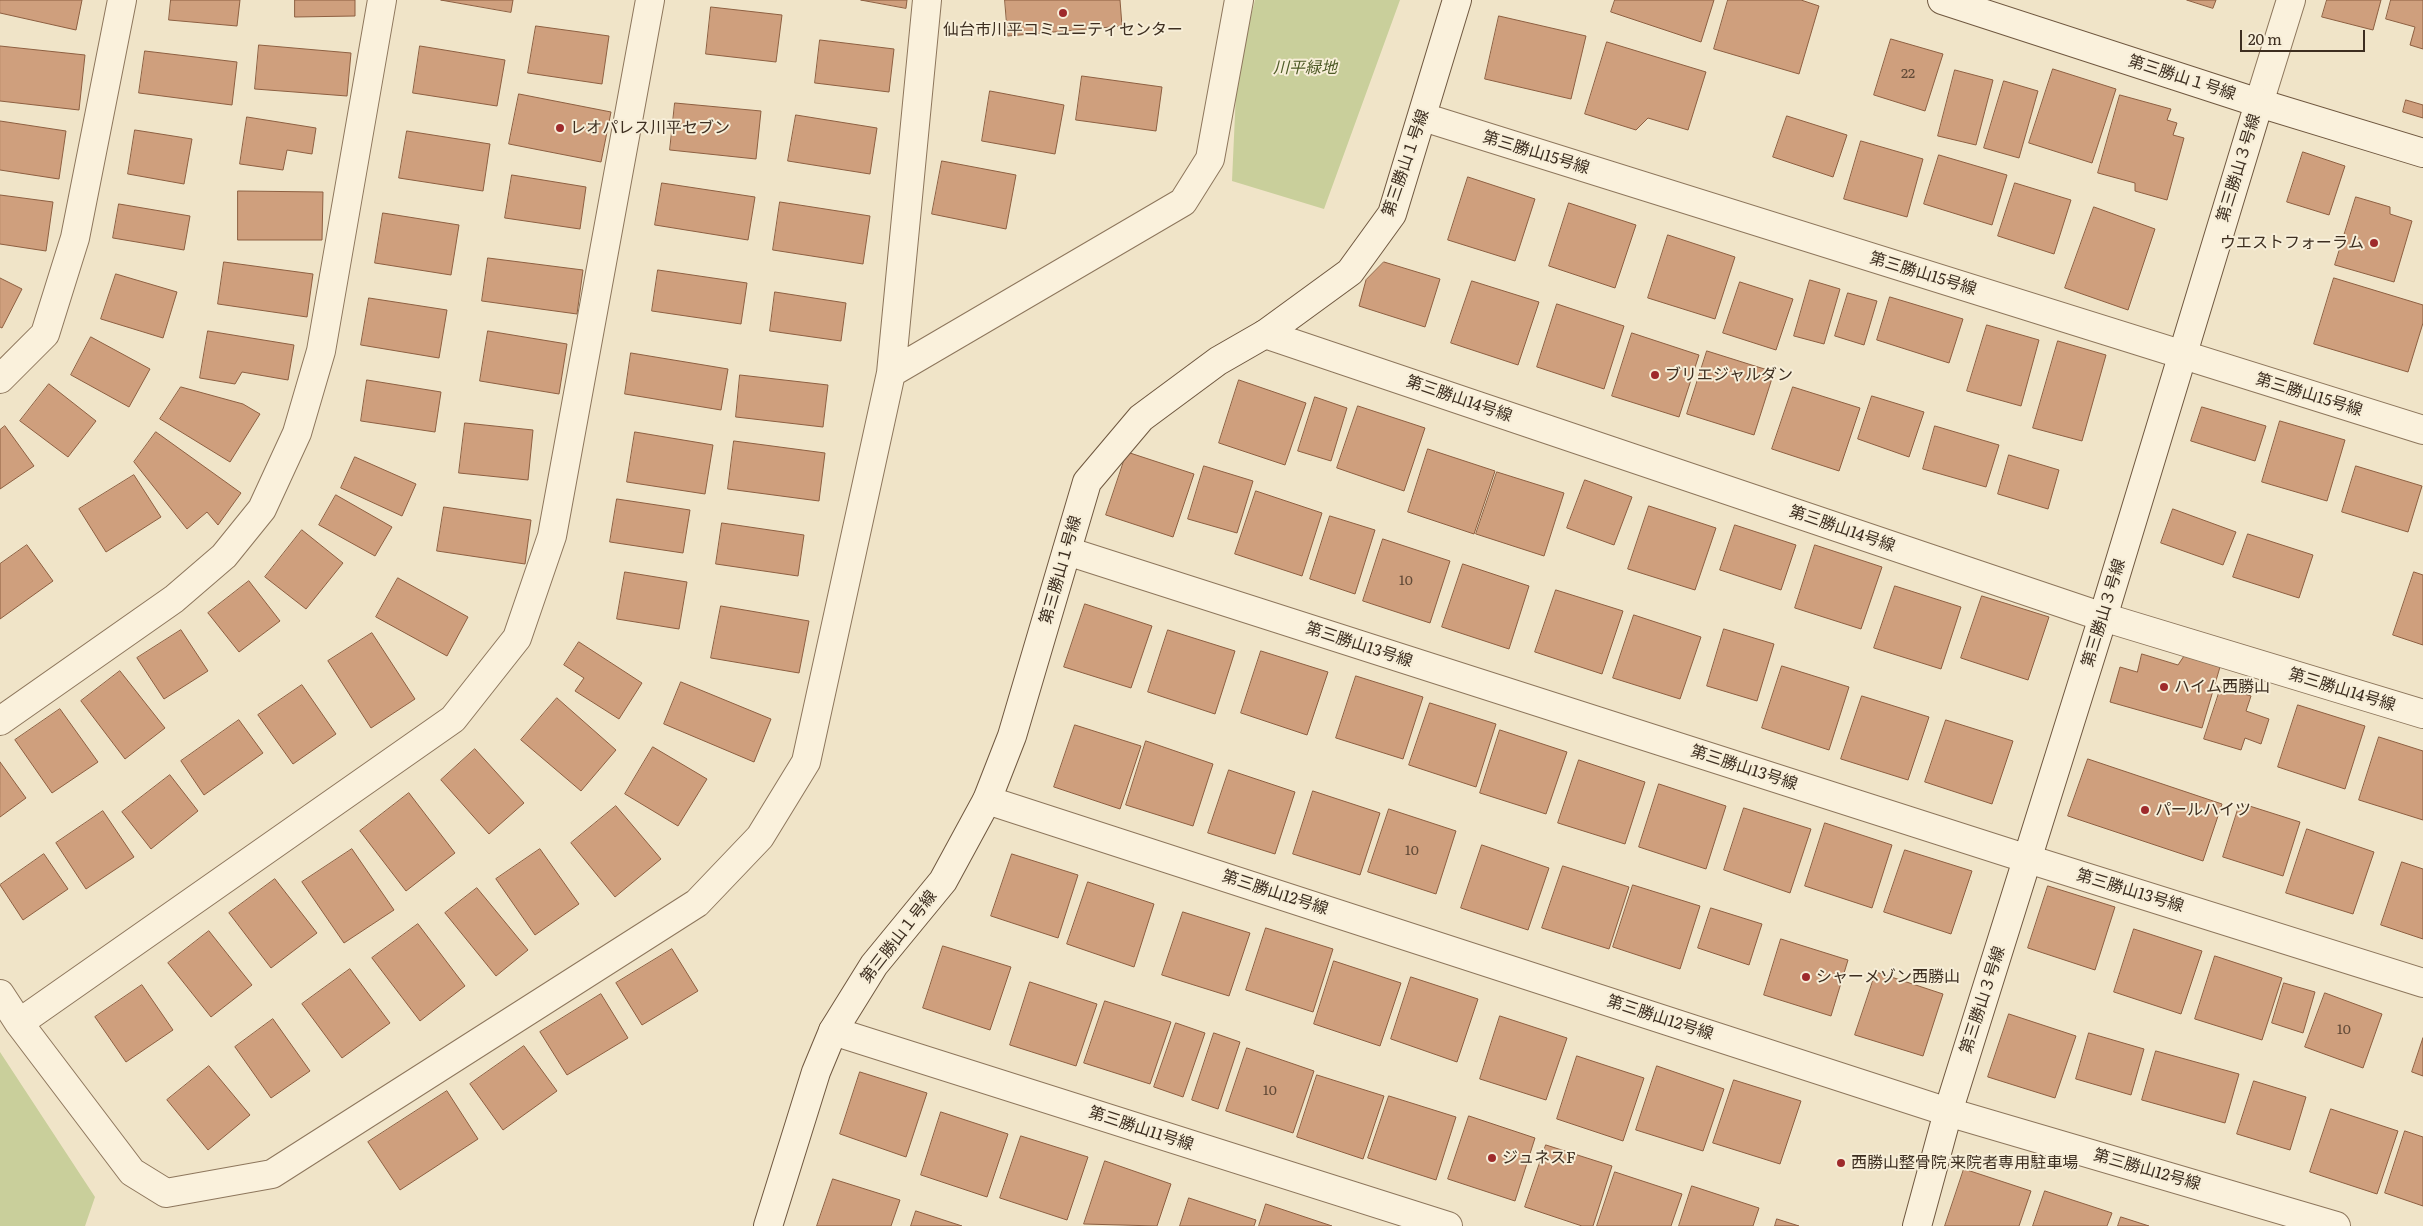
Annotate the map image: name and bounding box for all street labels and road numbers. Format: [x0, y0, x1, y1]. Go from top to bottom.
street label: 第三勝山１号線 [2126, 52, 2238, 104]
street label: 第三勝山１号線 [1379, 107, 1433, 219]
street label: 第三勝山３号線 [2213, 112, 2265, 224]
street label: 第三勝山15号線 [1480, 128, 1592, 178]
street label: 第三勝山15号線 [1867, 249, 1979, 299]
street label: 第三勝山15号線 [2253, 370, 2365, 420]
street label: 第三勝山14号線 [1404, 372, 1514, 426]
street label: 第三勝山14号線 [1787, 502, 1897, 556]
street label: 第三勝山１号線 [1036, 514, 1086, 626]
street label: 第三勝山３号線 [2078, 557, 2130, 669]
street label: 第三勝山13号線 [1303, 619, 1415, 671]
street label: 第三勝山14号線 [2286, 665, 2398, 715]
street label: 第三勝山13号線 [1688, 742, 1800, 794]
street label: 第三勝山13号線 [2074, 866, 2186, 916]
street label: 第三勝山12号線 [1219, 867, 1331, 919]
street label: 第三勝山１号線 [857, 887, 941, 987]
street label: 第三勝山３号線 [1957, 944, 2009, 1056]
street label: 第三勝山12号線 [1604, 992, 1716, 1044]
street label: 第三勝山11号線 [1086, 1103, 1196, 1155]
street label: 第三勝山12号線 [2091, 1146, 2203, 1194]

